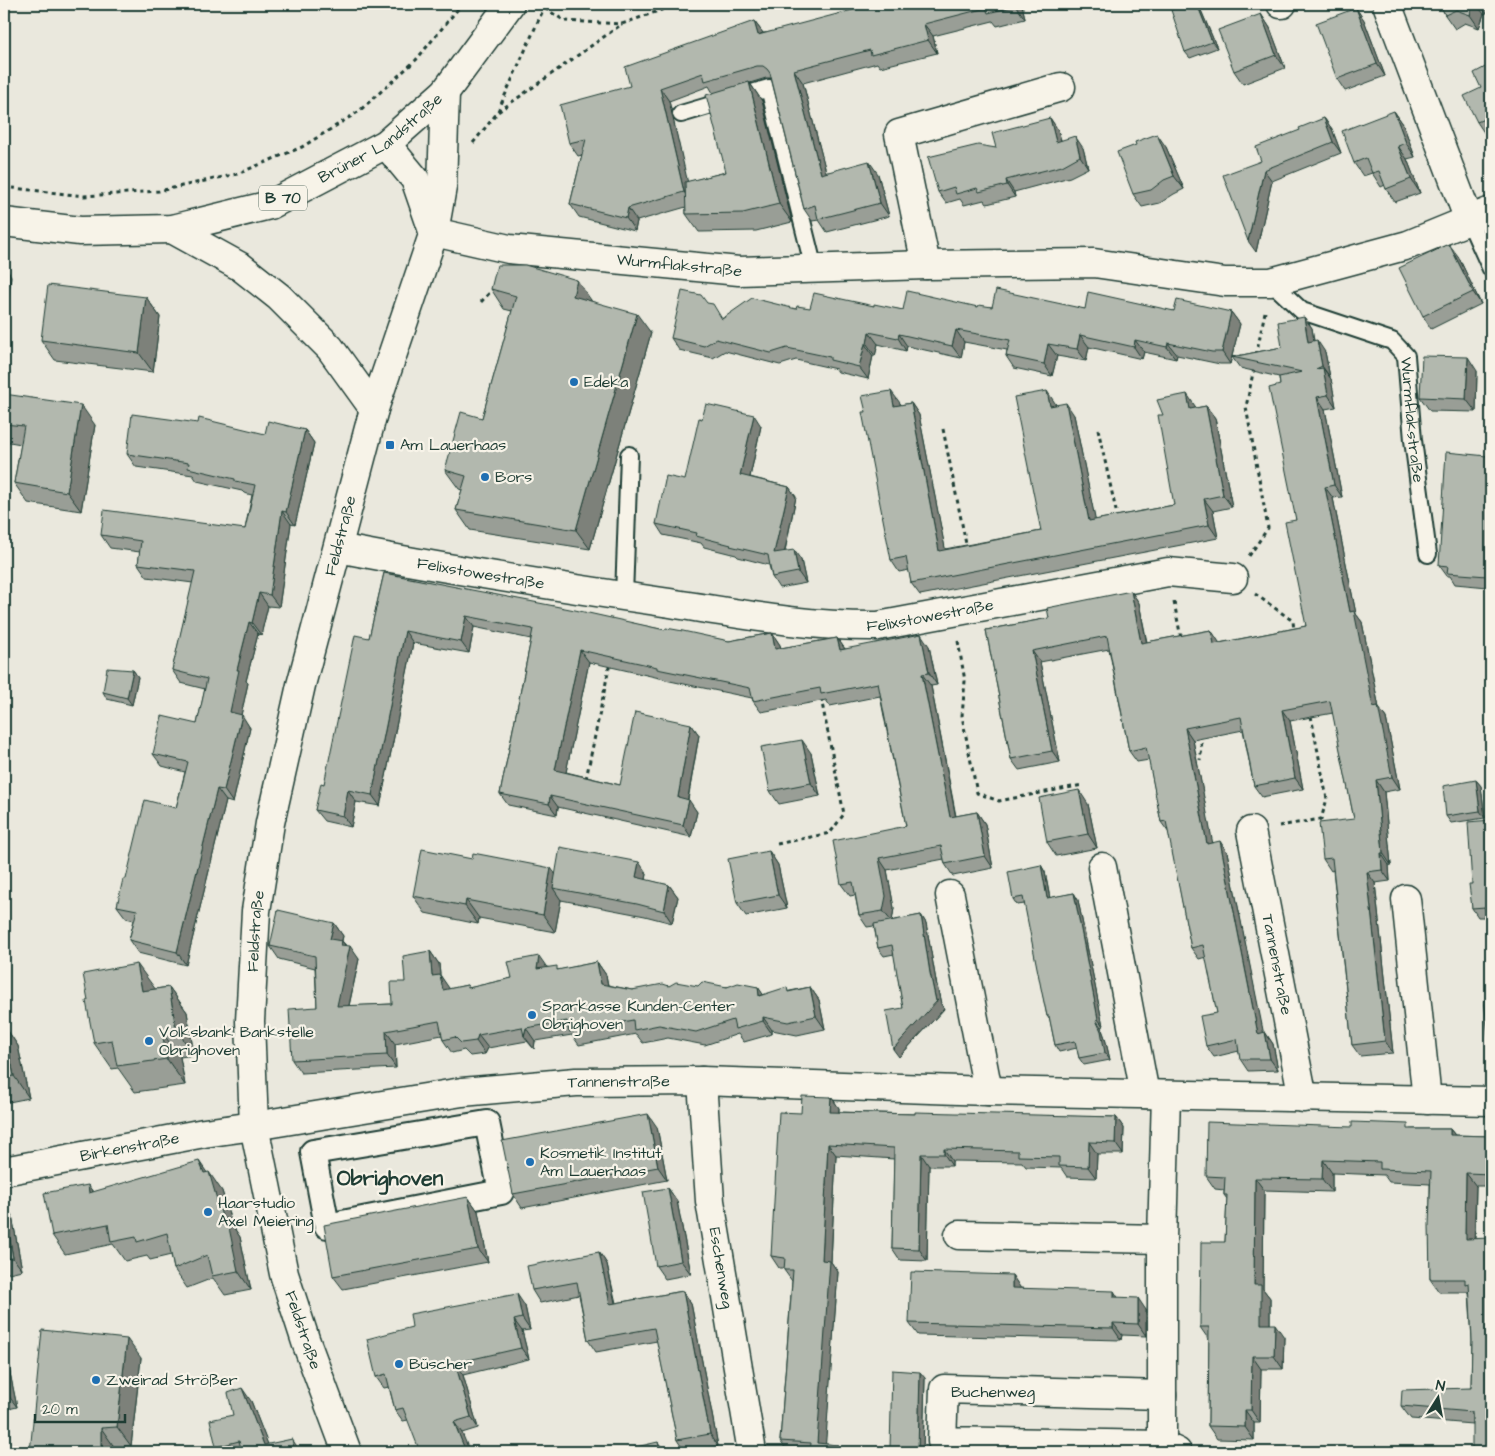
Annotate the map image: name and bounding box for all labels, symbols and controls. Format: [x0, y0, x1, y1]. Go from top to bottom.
street label: Brüner Landstraße [314, 88, 448, 189]
road number: B 70 [259, 186, 307, 210]
street label: Wurmflakstraße [616, 248, 743, 282]
street label: Wurmflakstraße [1395, 356, 1430, 484]
place label: Edeka [584, 371, 628, 393]
marker: Edeka [568, 376, 580, 388]
place label: Am Lauerhaas [400, 434, 506, 456]
marker: Am Lauerhaas [384, 439, 396, 451]
place label: Bors [495, 466, 532, 488]
marker: Bors [479, 471, 491, 483]
street label: Feldstraße [319, 493, 362, 578]
street label: Felixstowestraße [415, 552, 546, 595]
street label: Felixstowestraße [866, 594, 996, 637]
street label: Feldstraße [242, 888, 270, 973]
street label: Tannenstraße [1256, 912, 1298, 1017]
place label: Sparkasse Kunden-Center Obrighoven [542, 995, 735, 1036]
marker: Sparkasse Kunden-Center Obrighoven [526, 1009, 538, 1021]
place label: Volksbank Bankstelle Obrighoven [159, 1021, 314, 1062]
marker: Volksbank Bankstelle Obrighoven [143, 1035, 155, 1047]
street label: Tannenstraße [567, 1070, 670, 1094]
street label: Birkenstraße [78, 1127, 182, 1167]
place label: Kosmetik Institut Am Lauerhaas [540, 1142, 662, 1182]
marker: Kosmetik Institut Am Lauerhaas [524, 1156, 536, 1168]
district label: Obrighoven [337, 1164, 444, 1195]
place label: Haarstudio Axel Meiering [218, 1192, 314, 1233]
marker: Haarstudio Axel Meiering [202, 1206, 214, 1218]
street label: Eschenweg [704, 1226, 739, 1310]
street label: Feldstraße [279, 1288, 327, 1373]
place label: Büscher [409, 1353, 472, 1375]
marker: Büscher [393, 1358, 405, 1370]
place label: Zweirad Strößer [106, 1369, 238, 1391]
marker: Zweirad Strößer [90, 1374, 102, 1386]
north arrow [1412, 1374, 1462, 1424]
text: N [1434, 1376, 1447, 1397]
street label: Buchenweg [951, 1381, 1035, 1404]
scale bar [35, 1391, 125, 1423]
text: 20 m [42, 1399, 78, 1420]

